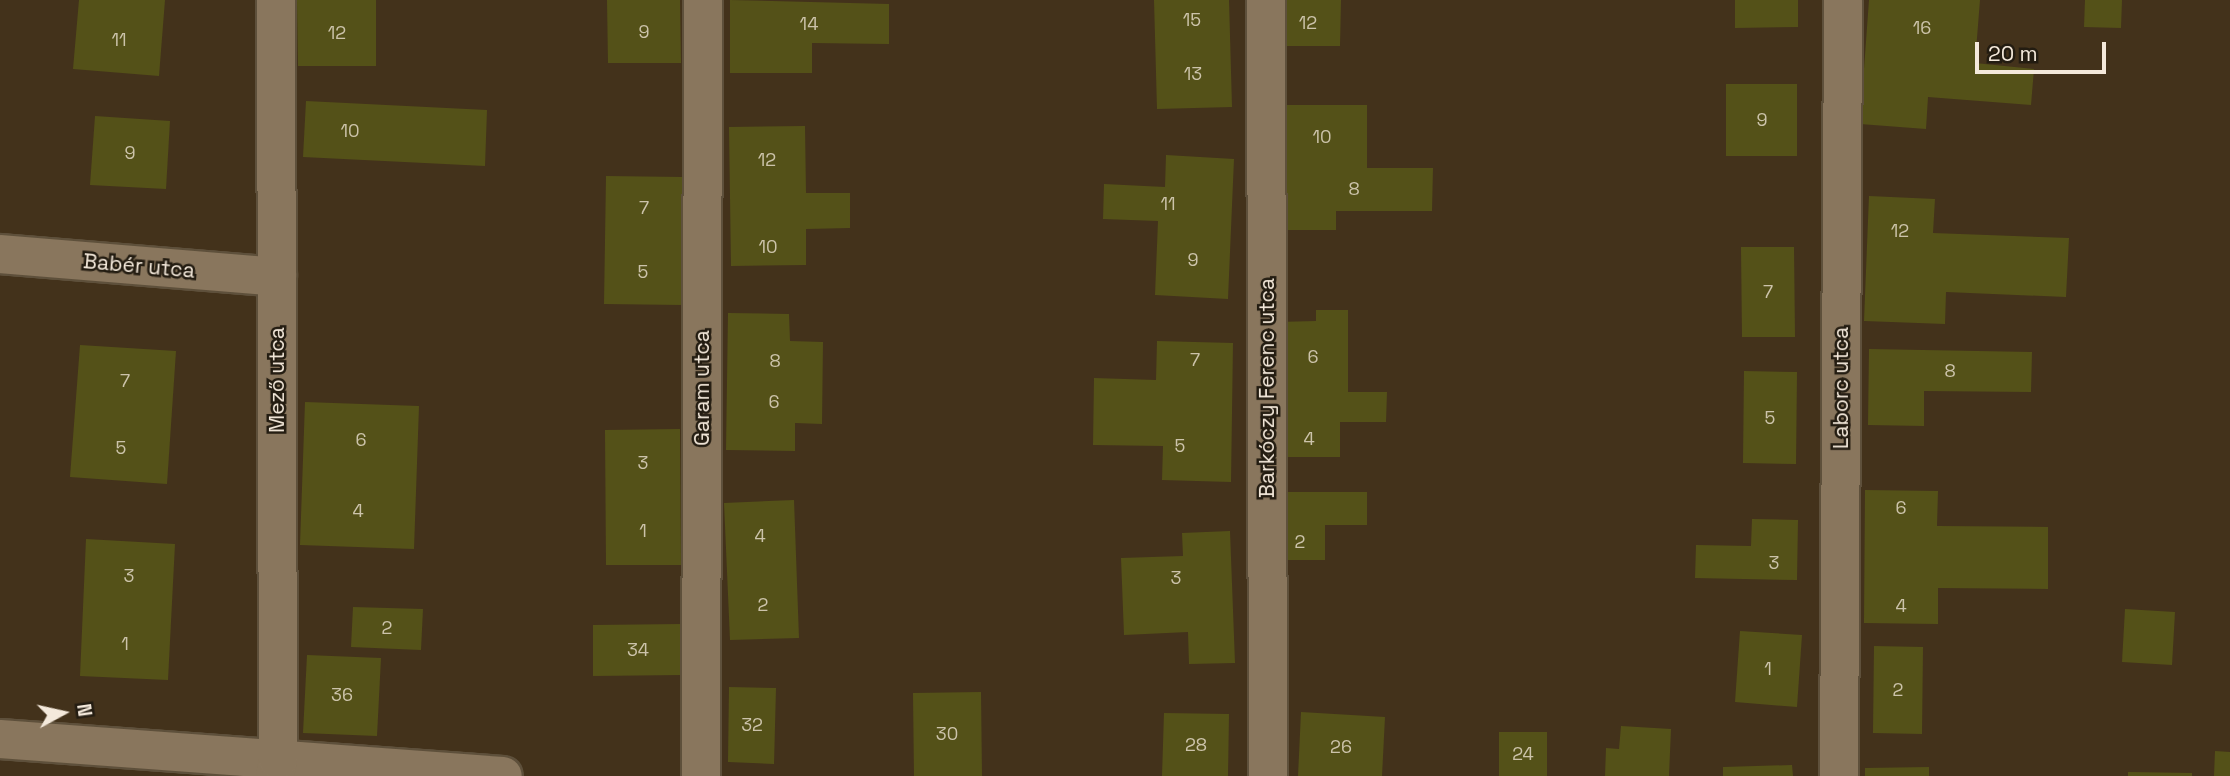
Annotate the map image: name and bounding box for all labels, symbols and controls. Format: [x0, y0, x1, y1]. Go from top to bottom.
house number: 15 [1183, 9, 1201, 31]
house number: 12 [1299, 12, 1317, 34]
house number: 14 [800, 13, 818, 35]
house number: 16 [1913, 17, 1931, 39]
house number: 9 [638, 21, 650, 43]
house number: 12 [328, 22, 346, 44]
scale bar [1978, 28, 2109, 72]
house number: 11 [111, 29, 127, 51]
text: 20 m [1988, 40, 2038, 67]
house number: 13 [1184, 63, 1202, 85]
house number: 9 [1756, 109, 1768, 131]
house number: 10 [340, 120, 360, 142]
house number: 10 [1312, 126, 1332, 148]
house number: 9 [124, 142, 136, 164]
house number: 12 [758, 149, 776, 171]
house number: 8 [1348, 178, 1360, 200]
house number: 11 [1160, 193, 1176, 215]
house number: 7 [639, 197, 649, 219]
house number: 12 [1891, 220, 1909, 242]
house number: 10 [758, 236, 778, 258]
street label: Babér utca [82, 249, 196, 283]
house number: 9 [1187, 249, 1199, 271]
house number: 5 [638, 261, 648, 283]
street label: Barkóczy Ferenc utca [1254, 278, 1280, 498]
house number: 7 [1763, 281, 1773, 303]
street label: Mező utca [264, 327, 290, 433]
street label: Laborc utca [1828, 327, 1854, 449]
street label: Garam utca [689, 330, 715, 446]
house number: 6 [1307, 346, 1319, 368]
house number: 7 [1190, 349, 1200, 371]
house number: 8 [769, 350, 781, 372]
house number: 8 [1944, 360, 1956, 382]
house number: 7 [120, 370, 130, 392]
house number: 6 [768, 391, 780, 413]
house number: 5 [1765, 407, 1775, 429]
house number: 4 [1303, 428, 1315, 450]
house number: 6 [355, 429, 367, 451]
house number: 5 [1175, 435, 1185, 457]
house number: 5 [116, 437, 126, 459]
house number: 3 [638, 452, 648, 474]
house number: 6 [1895, 497, 1907, 519]
house number: 4 [352, 500, 364, 522]
house number: 1 [639, 520, 647, 542]
house number: 4 [754, 525, 766, 547]
house number: 2 [1295, 531, 1305, 553]
house number: 3 [1769, 552, 1779, 574]
house number: 3 [124, 565, 134, 587]
house number: 3 [1171, 567, 1181, 589]
house number: 2 [758, 594, 768, 616]
house number: 4 [1895, 595, 1907, 617]
house number: 2 [382, 617, 392, 639]
house number: 1 [121, 633, 129, 655]
house number: 34 [627, 639, 649, 661]
house number: 1 [1764, 658, 1772, 680]
north arrow [28, 678, 98, 748]
house number: 2 [1893, 679, 1903, 701]
house number: 36 [331, 684, 353, 706]
text: N [71, 702, 98, 718]
house number: 32 [741, 714, 763, 736]
house number: 30 [936, 723, 958, 745]
house number: 28 [1185, 734, 1207, 756]
house number: 26 [1330, 736, 1352, 758]
house number: 24 [1512, 743, 1534, 765]

